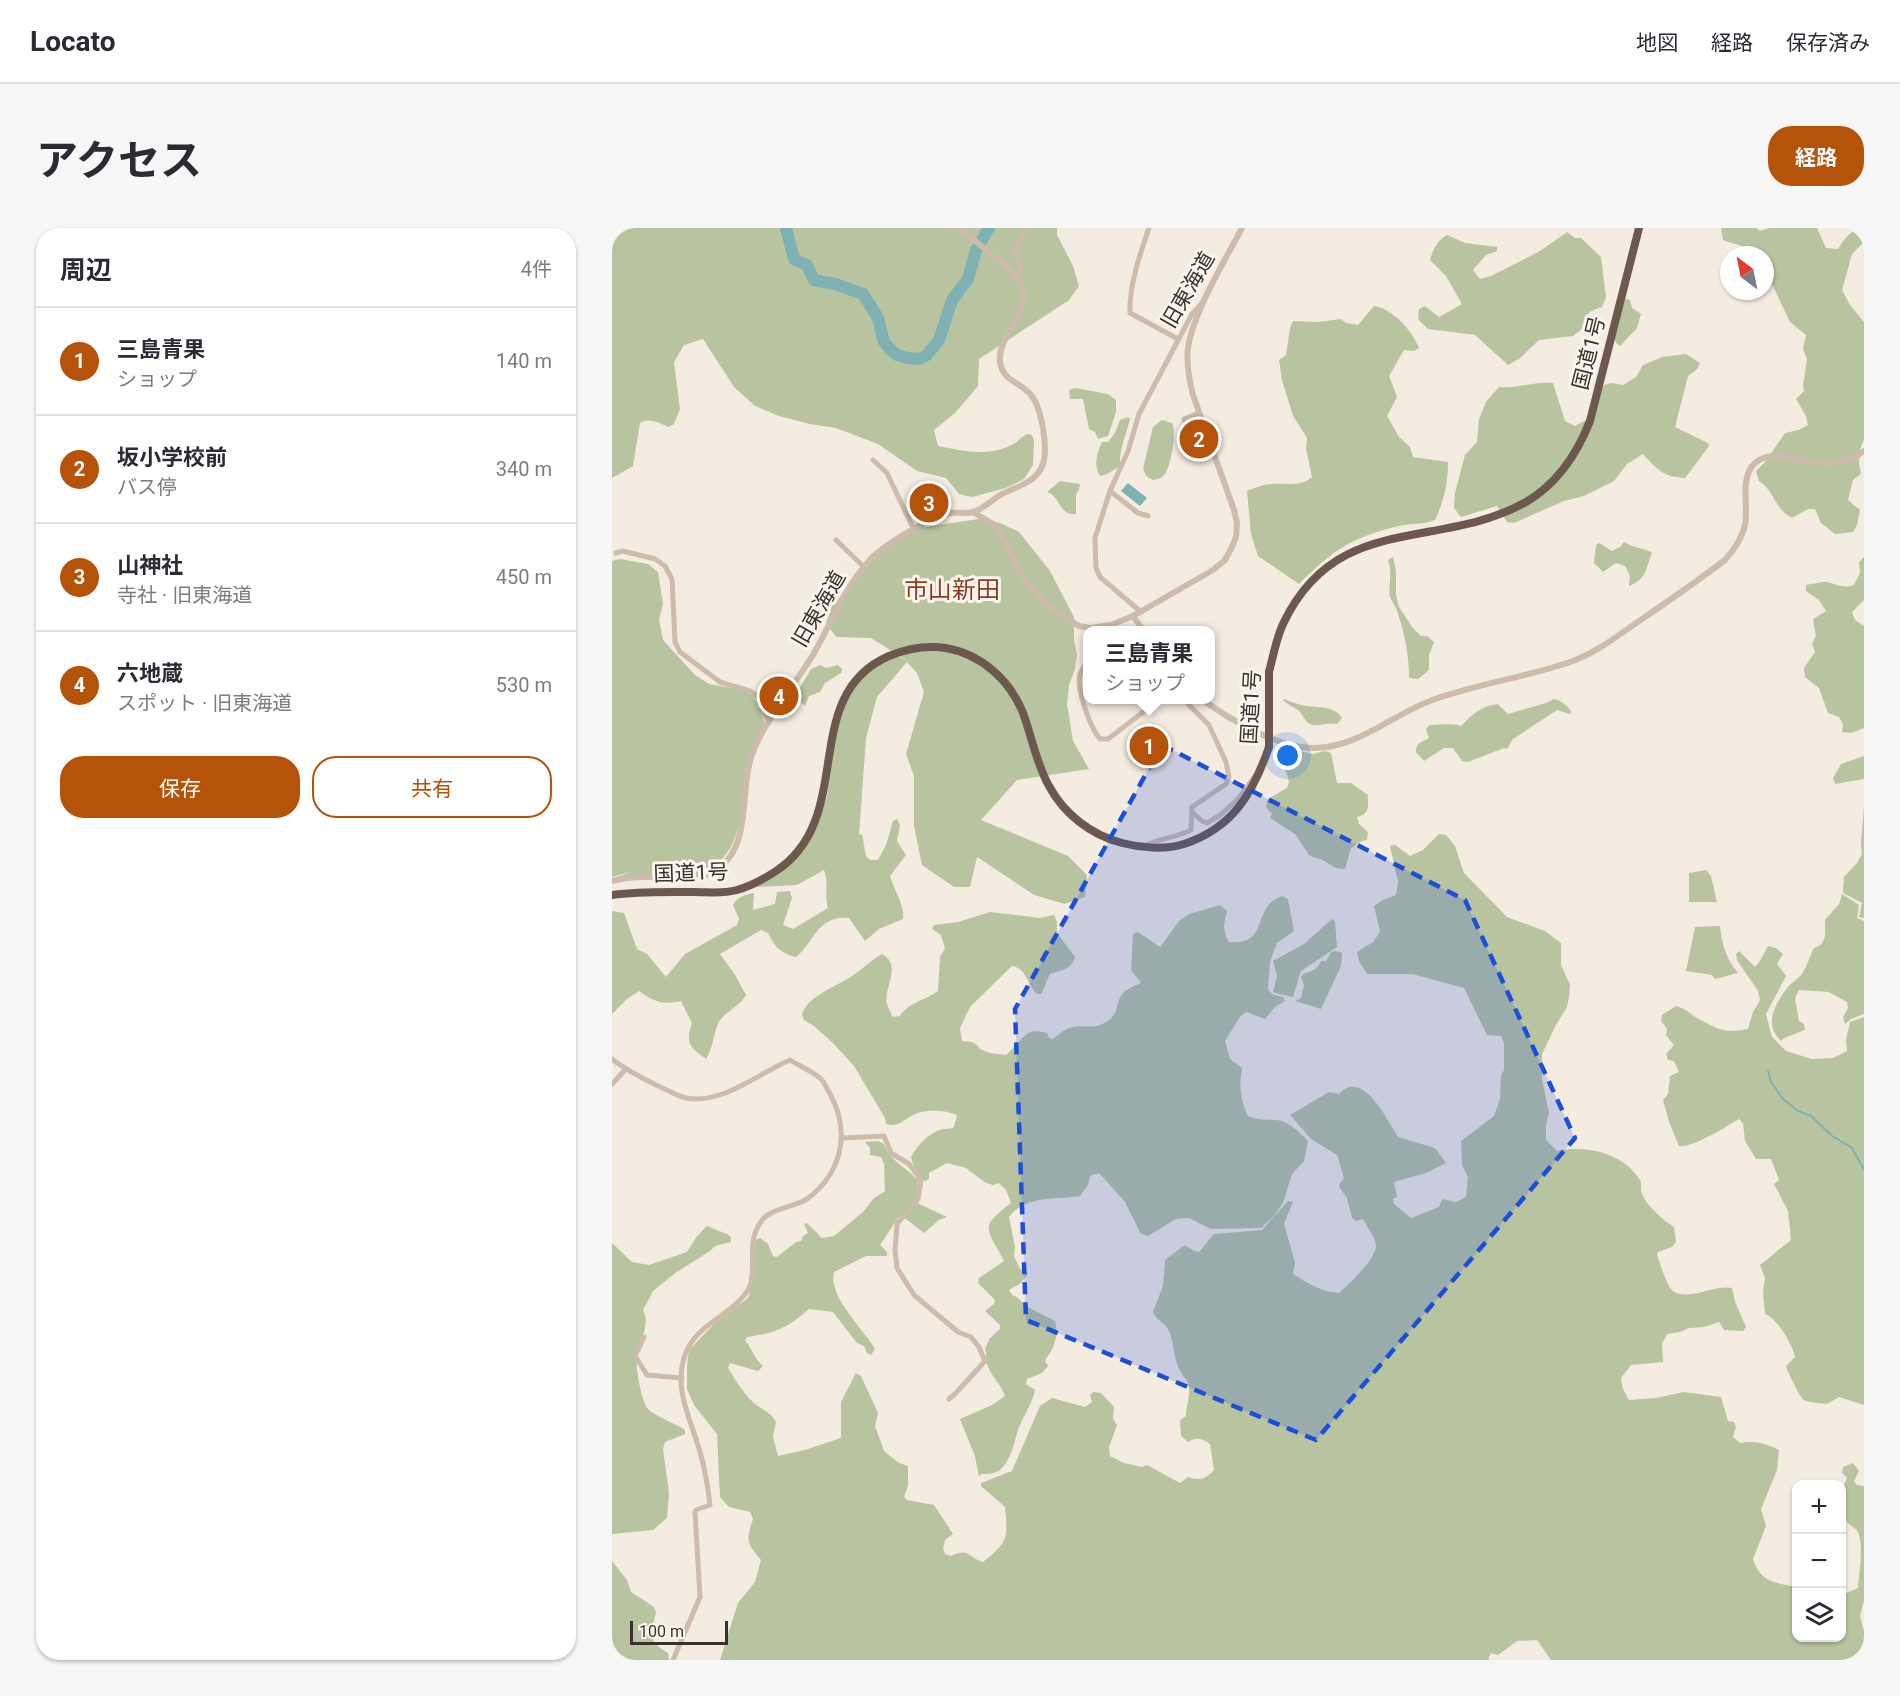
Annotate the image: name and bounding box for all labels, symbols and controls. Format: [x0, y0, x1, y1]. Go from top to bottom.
text: Locato [30, 25, 115, 58]
text: 地図 [1636, 31, 1678, 55]
text: 経路 [1711, 31, 1753, 55]
text: 保存済み [1786, 31, 1870, 55]
button: 経路 [1768, 126, 1864, 186]
text: アクセス [36, 136, 202, 185]
north arrow [1720, 246, 1774, 300]
street label: 旧東海道 [1157, 248, 1219, 332]
text: 周辺 [60, 255, 112, 285]
text: 4件 [521, 257, 552, 281]
street label: 国道1号 [1568, 314, 1610, 392]
text: 三島青果 [117, 337, 205, 362]
text: 1 [74, 349, 85, 373]
text: 140 m [496, 349, 552, 373]
text: ショップ [117, 367, 197, 391]
pin: 2 [1180, 416, 1218, 462]
text: 坂小学校前 [117, 445, 227, 470]
text: 2 [74, 457, 85, 481]
text: 340 m [496, 457, 552, 481]
text: バス停 [117, 475, 177, 499]
pin: 3 [910, 480, 948, 526]
text: 山神社 [117, 553, 183, 578]
text: 3 [74, 565, 85, 589]
text: 450 m [496, 565, 552, 589]
street label: 旧東海道 [788, 567, 850, 651]
district label: 市山新田 [904, 576, 1000, 604]
text: 寺社 · 旧東海道 [117, 583, 252, 607]
popup [1083, 626, 1215, 704]
text: 三島青果 [1105, 641, 1193, 666]
text: 六地蔵 [117, 661, 183, 686]
street label: 国道1号 [1237, 669, 1265, 745]
text: ショップ [1105, 671, 1185, 695]
text: 4 [74, 673, 85, 697]
text: 530 m [496, 673, 552, 697]
pin: 4 [760, 674, 798, 718]
text: スポット · 旧東海道 [117, 691, 292, 715]
pin: 1 [1130, 724, 1168, 768]
your location [1273, 741, 1302, 770]
button: 保存 [60, 756, 300, 818]
button: 共有 [312, 756, 552, 818]
street label: 国道1号 [653, 860, 729, 886]
map controls [1792, 1480, 1846, 1642]
button: + [1792, 1480, 1846, 1534]
button: − [1792, 1534, 1846, 1588]
button: layers [1792, 1588, 1846, 1642]
scale bar [630, 1618, 728, 1646]
text: 100 m [639, 1622, 684, 1641]

